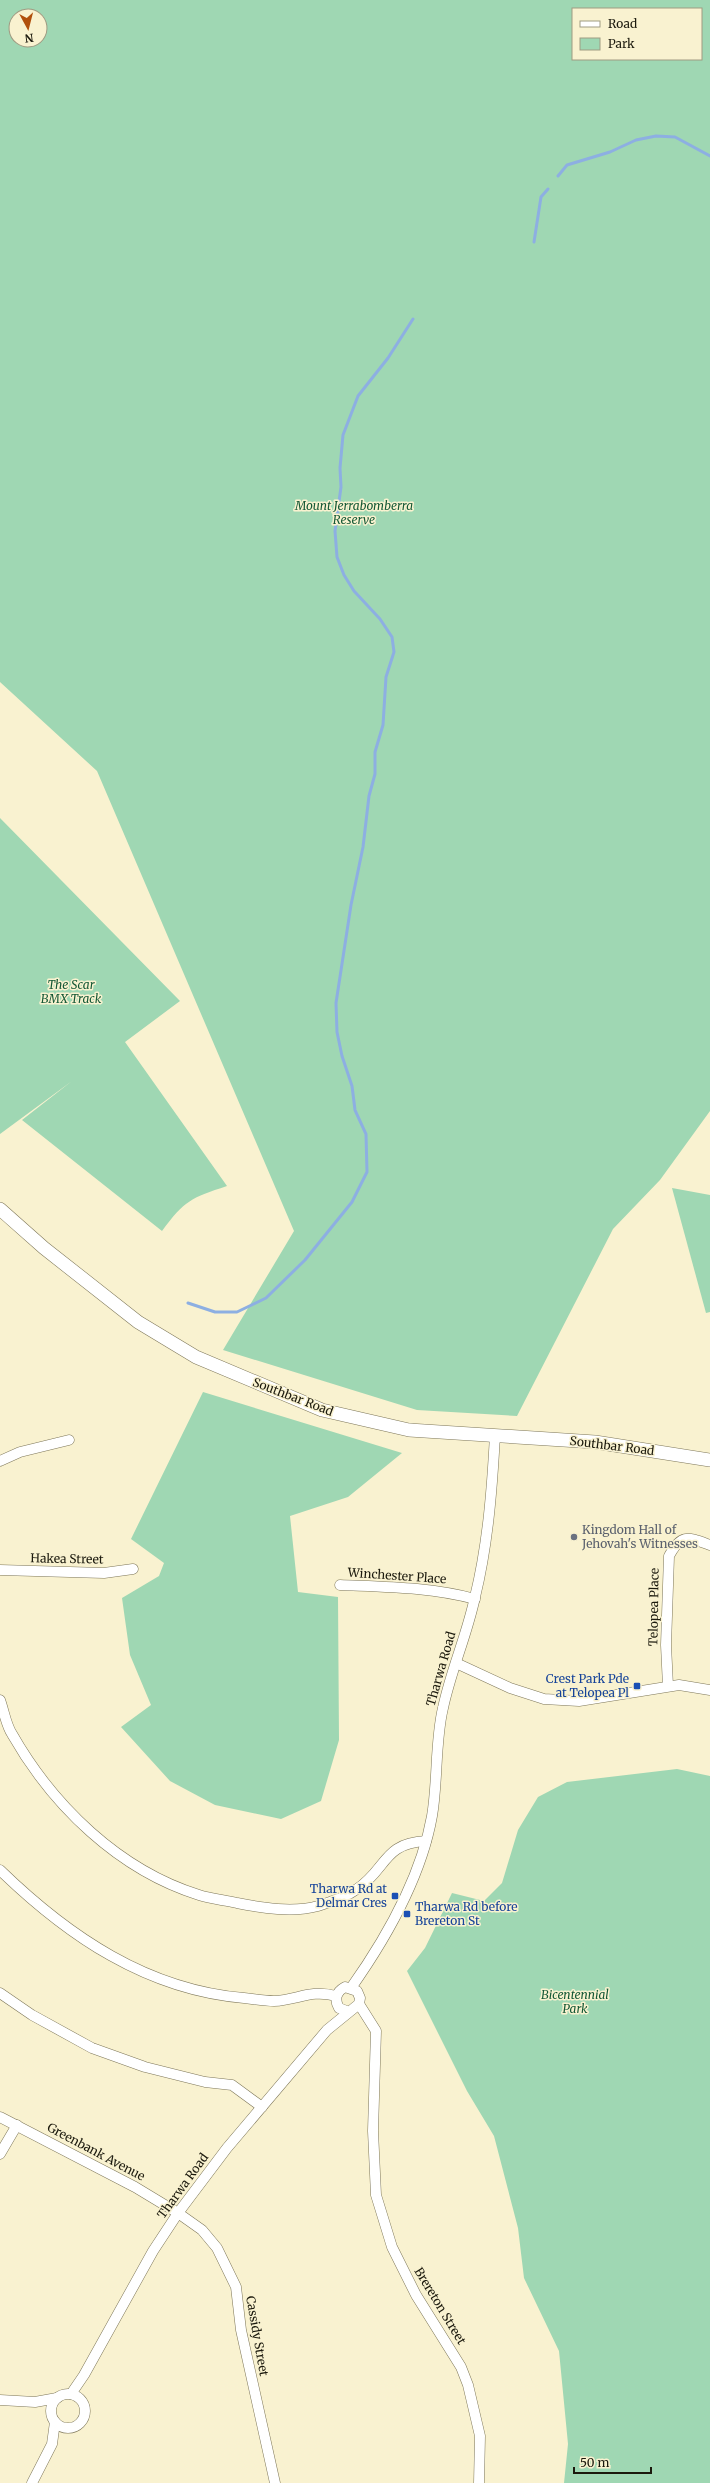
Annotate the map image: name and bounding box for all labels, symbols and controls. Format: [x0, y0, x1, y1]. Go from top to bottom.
north arrow [8, 8, 48, 48]
legend [572, 8, 702, 60]
text: Road [608, 16, 637, 31]
text: N [24, 30, 34, 45]
text: Park [608, 36, 635, 51]
park label: Mount Jerrabomberra Reserve [294, 498, 413, 527]
park label: The Scar BMX Track [41, 977, 102, 1006]
street label: Southbar Road [251, 1374, 336, 1419]
street label: Southbar Road [569, 1433, 655, 1458]
place label: Kingdom Hall of Jehovah's Witnesses [581, 1522, 698, 1551]
marker: Kingdom Hall of Jehovah's Witnesses [569, 1532, 579, 1542]
street label: Hakea Street [30, 1550, 104, 1567]
street label: Winchester Place [346, 1565, 447, 1586]
street label: Telopea Place [645, 1568, 662, 1646]
street label: Tharwa Road [423, 1630, 458, 1708]
place label: Crest Park Pde at Telopea Pl [546, 1671, 629, 1700]
marker: Crest Park Pde at Telopea Pl [632, 1681, 642, 1691]
place label: Tharwa Rd at Delmar Cres [310, 1881, 387, 1910]
marker: Tharwa Rd at Delmar Cres [390, 1891, 400, 1901]
place label: Tharwa Rd before Brereton St [415, 1899, 518, 1928]
marker: Tharwa Rd before Brereton St [402, 1909, 412, 1919]
park label: Bicentennial Park [541, 1987, 609, 2016]
street label: Greenbank Avenue [45, 2119, 148, 2184]
street label: Tharwa Road [154, 2150, 211, 2221]
street label: Brereton Street [412, 2264, 469, 2347]
street label: Cassidy Street [243, 2295, 272, 2377]
scale bar [574, 2449, 651, 2475]
text: 50 m [580, 2455, 609, 2470]

